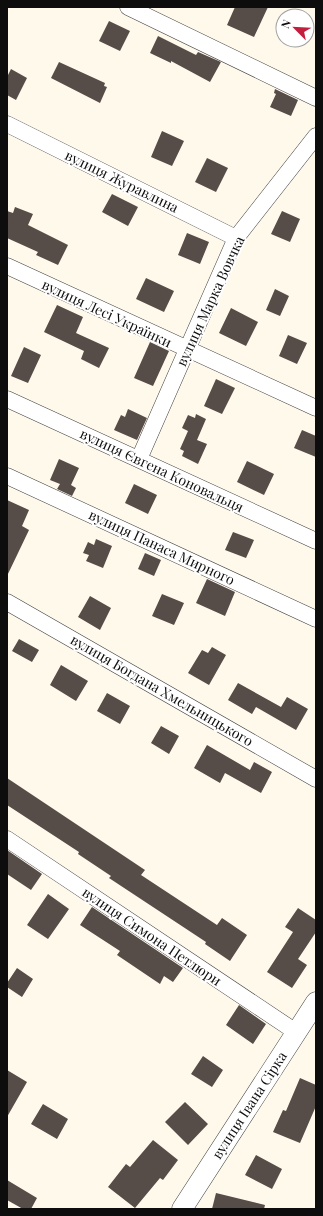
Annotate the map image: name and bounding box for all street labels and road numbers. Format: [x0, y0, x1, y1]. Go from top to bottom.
street label: вулиця Журавлина [62, 145, 182, 217]
street label: вулиця Марка Вовчка [171, 233, 249, 369]
street label: вулиця Лесі Українки [39, 275, 175, 352]
street label: вулиця Євгена Коновальця [77, 424, 247, 517]
street label: вулиця Панаса Мирного [86, 505, 238, 589]
street label: вулиця Богдана Хмельницького [67, 630, 257, 750]
street label: вулиця Симона Петлюри [79, 882, 226, 990]
street label: вулиця Івана Сірка [207, 1048, 291, 1162]

